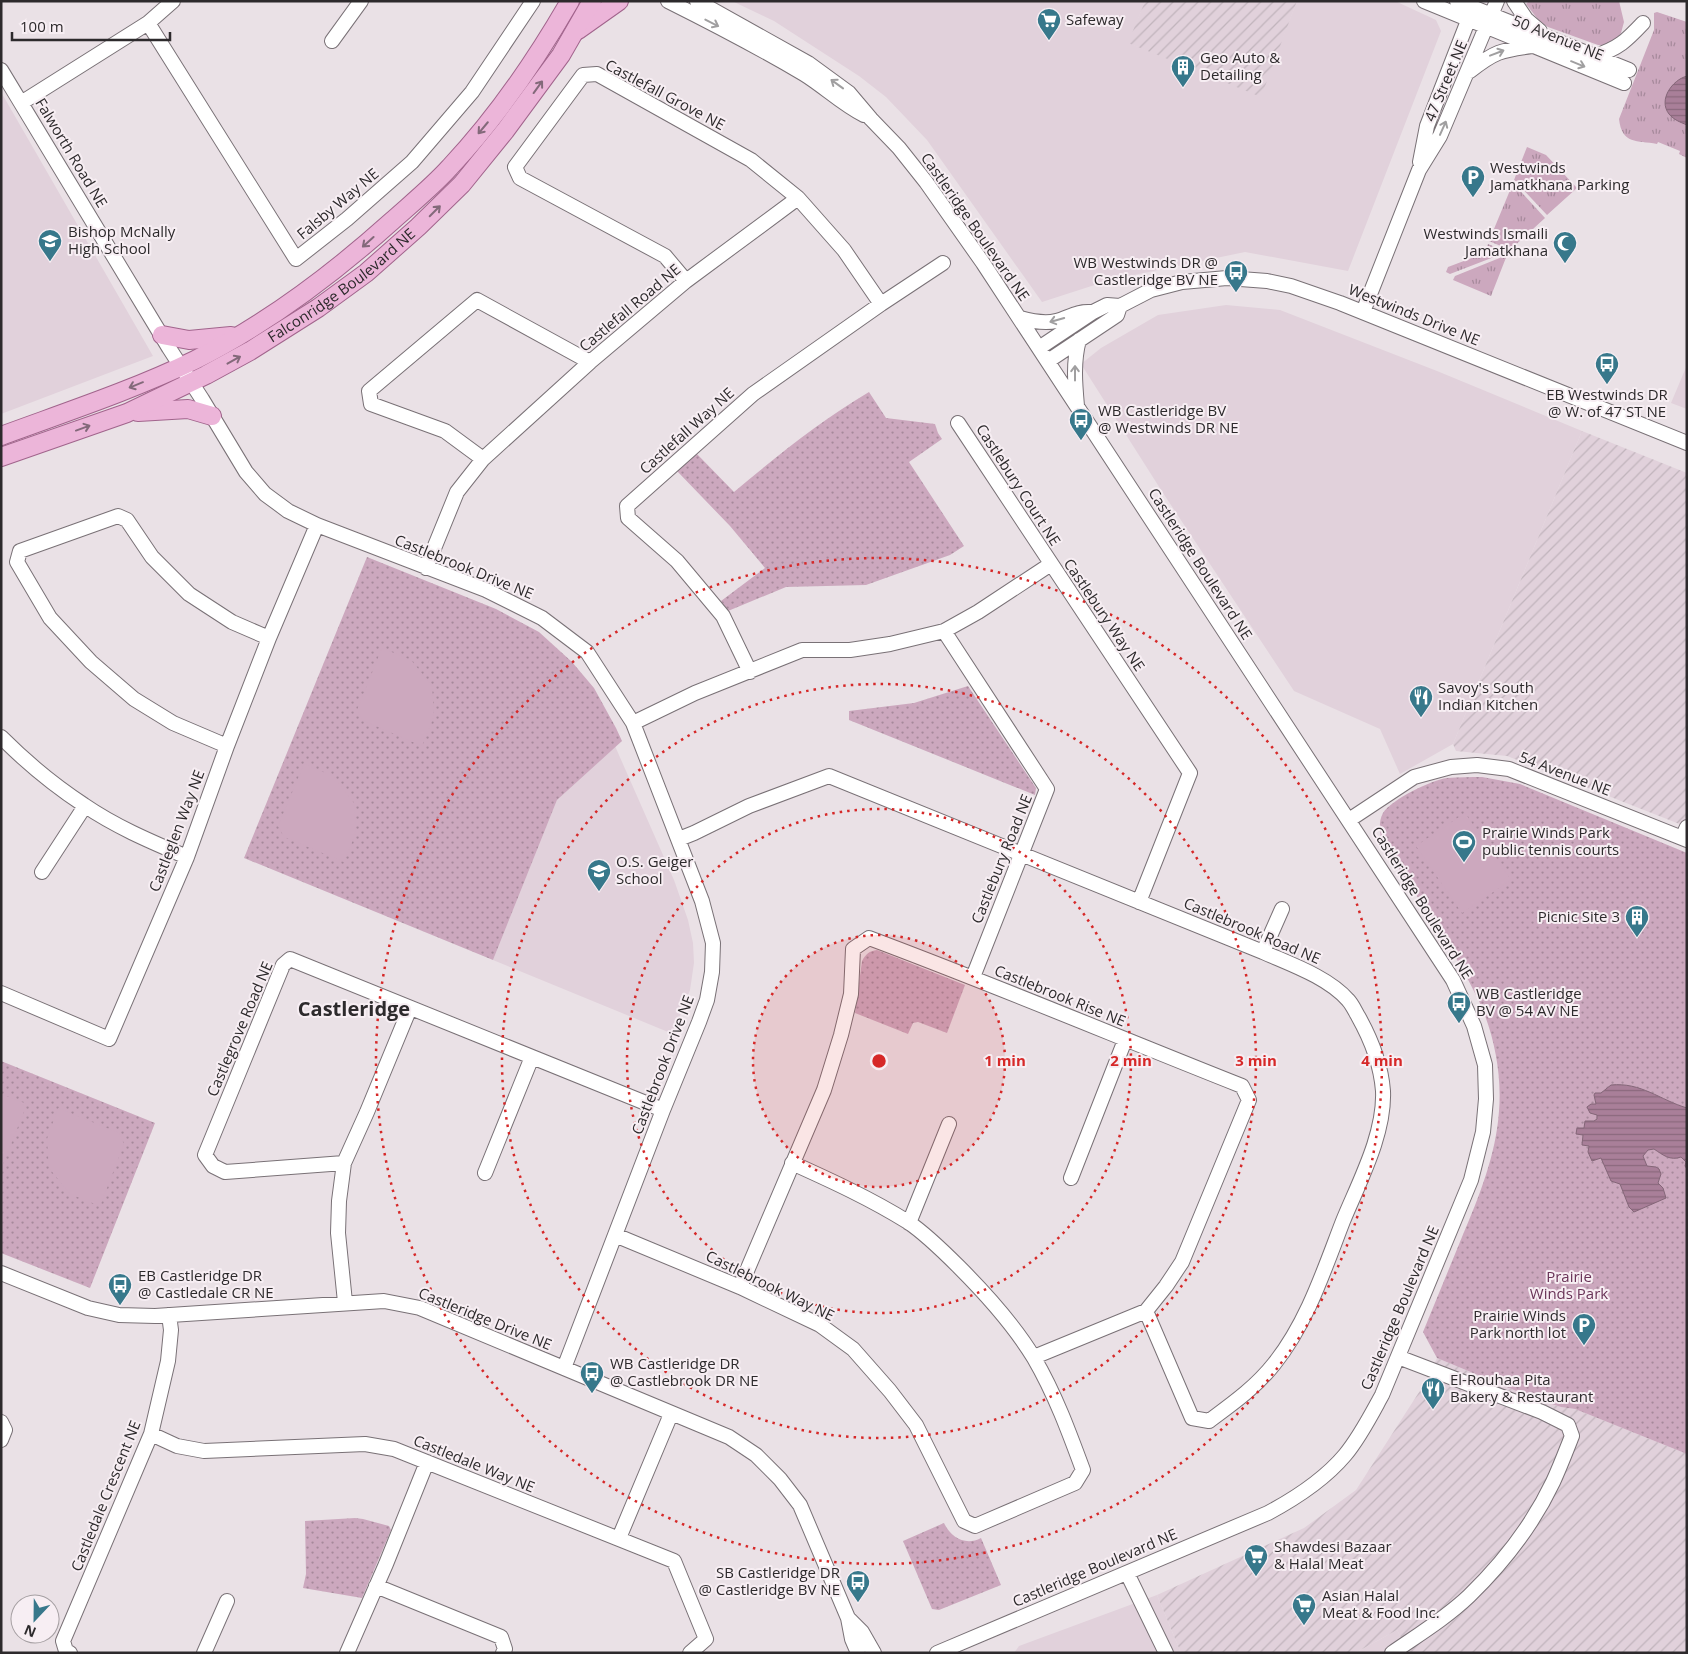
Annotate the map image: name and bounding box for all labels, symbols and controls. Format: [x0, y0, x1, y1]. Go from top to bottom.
supermarket icon: Safeway [1036, 7, 1062, 41]
place label: Safeway [1066, 9, 1124, 29]
scale bar [12, 10, 170, 42]
street label: 50 Avenue NE [1510, 10, 1607, 64]
text: 100 m [20, 16, 64, 36]
one-way arrow [704, 18, 719, 28]
street label: 47 Street NE [1419, 37, 1471, 124]
place label: Geo Auto & Detailing [1200, 47, 1280, 84]
one-way arrow [1489, 48, 1504, 57]
street label: Castlefall Grove NE [602, 54, 729, 134]
building icon: Geo Auto & Detailing [1170, 54, 1196, 88]
one-way arrow [1570, 60, 1585, 69]
one-way arrow [831, 79, 845, 89]
one-way arrow [533, 81, 544, 94]
street label: Falworth Road NE [31, 94, 112, 211]
one-way arrow [478, 121, 489, 134]
one-way arrow [1439, 121, 1449, 136]
street label: Castleridge Boulevard NE [917, 148, 1035, 305]
place label: Westwinds Jamatkhana Parking [1488, 157, 1629, 194]
street label: Falsby Way NE [292, 163, 382, 243]
parking icon: Westwinds Jamatkhana Parking [1460, 164, 1486, 198]
one-way arrow [428, 205, 441, 217]
place label: Bishop McNally High School [68, 221, 176, 258]
street label: Falconridge Boulevard NE [263, 223, 419, 346]
place label: Westwinds Ismaili Jamatkhana [1423, 223, 1548, 260]
school or university icon: Bishop McNally High School [37, 228, 63, 262]
mosque icon: Westwinds Ismaili Jamatkhana [1552, 230, 1578, 264]
one-way arrow [362, 237, 375, 248]
place label: WB Westwinds DR @ Castleridge BV NE [1073, 252, 1218, 289]
street label: Castlefall Road NE [574, 259, 684, 356]
bus stop icon: WB Westwinds DR @ Castleridge BV NE [1223, 259, 1249, 293]
street label: Westwinds Drive NE [1346, 279, 1483, 350]
one-way arrow [1049, 315, 1065, 325]
bus stop icon: EB Westwinds DR @ W. of 47 ST NE [1594, 351, 1620, 385]
one-way arrow [227, 354, 241, 364]
one-way arrow [1070, 366, 1080, 382]
one-way arrow [129, 381, 144, 390]
street label: Castlefall Way NE [635, 382, 738, 478]
place label: EB Westwinds DR @ W. of 47 ST NE [1546, 384, 1669, 421]
place label: WB Castleridge BV @ Westwinds DR NE [1098, 400, 1239, 437]
bus stop icon: WB Castleridge BV @ Westwinds DR NE [1068, 407, 1094, 441]
street label: Castlebury Court NE [972, 420, 1066, 549]
one-way arrow [74, 423, 90, 432]
street label: Castleridge Boulevard NE [1144, 484, 1257, 643]
street label: Castlebrook Drive NE [392, 529, 537, 603]
street label: Castlebury Way NE [1060, 554, 1150, 675]
place label: Savoy's South Indian Kitchen [1438, 677, 1538, 714]
restaurant icon: Savoy's South Indian Kitchen [1408, 684, 1434, 718]
street label: 54 Avenue NE [1517, 746, 1614, 800]
street label: Castleglen Way NE [144, 767, 209, 895]
street label: Castlebury Road NE [966, 791, 1036, 926]
street label: Castleridge Boulevard NE [1368, 822, 1478, 983]
place label: Prairie Winds Park public tennis courts [1482, 822, 1619, 859]
sports icon: Prairie Winds Park public tennis courts [1451, 829, 1477, 863]
place label: O.S. Geiger School [616, 851, 693, 888]
school or university icon: O.S. Geiger School [586, 858, 612, 892]
street label: Castlebrook Road NE [1181, 892, 1324, 968]
building icon: Picnic Site 3 [1624, 904, 1650, 938]
place label: Picnic Site 3 [1538, 906, 1620, 926]
street label: Castlegrove Road NE [202, 958, 277, 1099]
street label: Castlebrook Rise NE [992, 960, 1129, 1031]
place label: WB Castleridge BV @ 54 AV NE [1476, 983, 1582, 1020]
bus stop icon: WB Castleridge BV @ 54 AV NE [1446, 990, 1472, 1024]
street label: Castlebrook Drive NE [626, 992, 698, 1137]
district label: Castleridge [298, 995, 410, 1022]
text: 1 min [984, 1050, 1026, 1070]
text: 2 min [1110, 1050, 1152, 1070]
text: 3 min [1235, 1050, 1277, 1070]
text: 4 min [1361, 1050, 1403, 1070]
centre of rings [870, 1052, 888, 1070]
street label: Castleridge Boulevard NE [1355, 1222, 1443, 1393]
street label: Castlebrook Way NE [703, 1245, 838, 1325]
place label: EB Castleridge DR @ Castledale CR NE [138, 1265, 274, 1302]
park label: Prairie Winds Park [1530, 1266, 1608, 1303]
bus stop icon: EB Castleridge DR @ Castledale CR NE [107, 1272, 133, 1306]
street label: Castleridge Drive NE [416, 1282, 555, 1354]
place label: Prairie Winds Park north lot [1470, 1305, 1566, 1342]
parking icon: Prairie Winds Park north lot [1571, 1312, 1597, 1346]
place label: WB Castleridge DR @ Castlebrook DR NE [610, 1353, 759, 1390]
bus stop icon: WB Castleridge DR @ Castlebrook DR NE [579, 1360, 605, 1394]
place label: El-Rouhaa Pita Bakery & Restaurant [1450, 1369, 1593, 1406]
restaurant icon: El-Rouhaa Pita Bakery & Restaurant [1420, 1376, 1446, 1410]
street label: Castledale Crescent NE [66, 1417, 144, 1574]
street label: Castledale Way NE [411, 1430, 538, 1497]
street label: Castleridge Boulevard NE [1009, 1523, 1180, 1611]
place label: Shawdesi Bazaar & Halal Meat [1274, 1536, 1392, 1573]
supermarket icon: Shawdesi Bazaar & Halal Meat [1243, 1543, 1269, 1577]
place label: SB Castleridge DR @ Castleridge BV NE [698, 1562, 841, 1599]
bus stop icon: SB Castleridge DR @ Castleridge BV NE [845, 1569, 871, 1603]
place label: Asian Halal Meat & Food Inc. [1322, 1585, 1440, 1622]
supermarket icon: Asian Halal Meat & Food Inc. [1291, 1592, 1317, 1626]
north arrow [10, 1594, 60, 1644]
text: N [21, 1621, 39, 1642]

